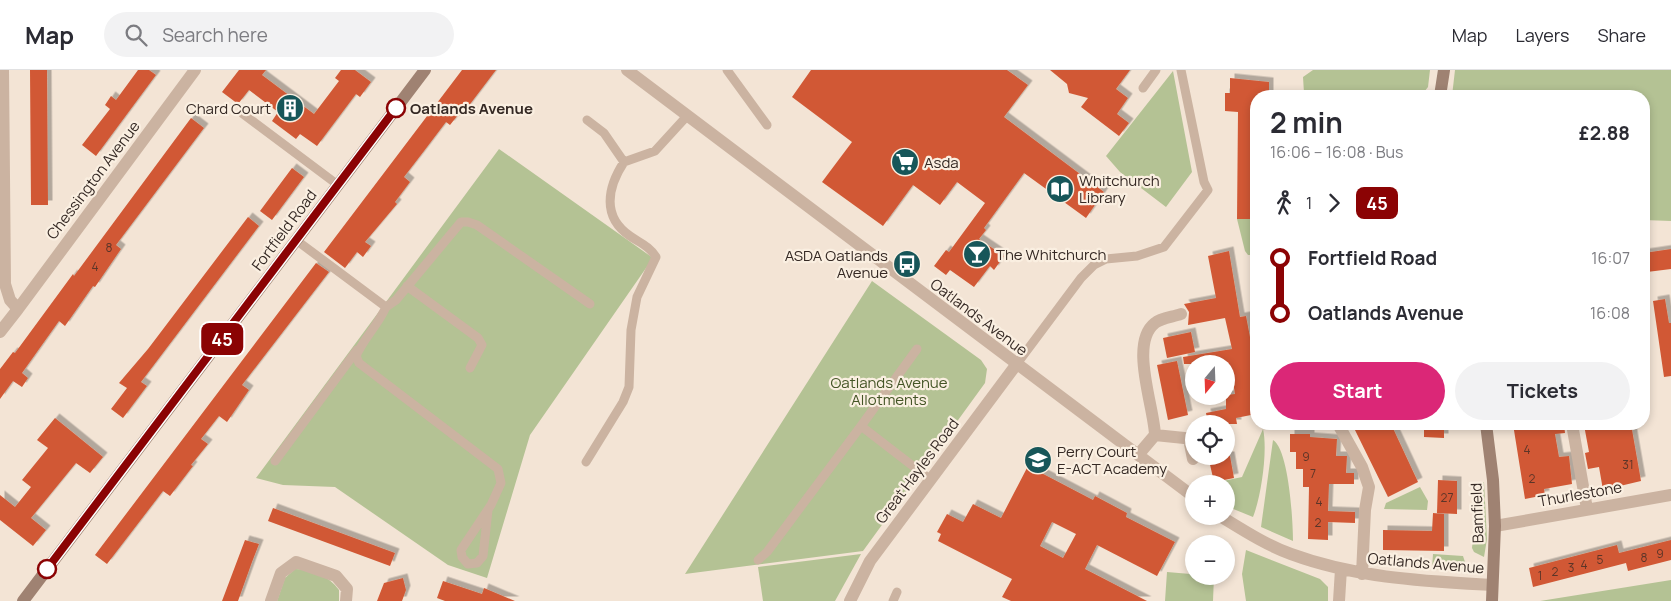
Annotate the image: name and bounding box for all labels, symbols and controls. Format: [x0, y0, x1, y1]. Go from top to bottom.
search box [104, 12, 454, 57]
text: Map [25, 18, 74, 51]
icon: search [122, 21, 150, 49]
text: Search here [162, 22, 268, 48]
text: Map [1452, 23, 1487, 47]
text: Layers [1515, 23, 1569, 47]
text: Share [1597, 23, 1646, 47]
building icon: Chard Court [275, 93, 305, 123]
place label: Chard Court [186, 98, 271, 119]
marker: Oatlands Avenue [386, 98, 406, 118]
place label: Oatlands Avenue [410, 98, 533, 119]
text: 2 min [1270, 103, 1343, 141]
street label: Chessington Avenue [41, 116, 145, 244]
text: £2.88 [1579, 120, 1630, 146]
text: 16:06 – 16:08 · Bus [1270, 141, 1403, 163]
supermarket icon: Asda [890, 147, 920, 177]
place label: Asda [924, 152, 959, 173]
place label: Whitchurch Library [1079, 170, 1160, 208]
library icon: Whitchurch Library [1045, 174, 1075, 204]
street label: Fortfield Road [247, 185, 321, 275]
icon: walk [1270, 189, 1298, 217]
icon: forward [1320, 189, 1348, 217]
text: 45 [1366, 191, 1388, 215]
text: 1 [1306, 192, 1312, 214]
house number: 8 [106, 239, 113, 256]
bar icon: The Whitchurch [962, 239, 992, 269]
place label: The Whitchurch [996, 244, 1106, 265]
place label: ASDA Oatlands Avenue [785, 245, 888, 283]
text: Fortfield Road [1308, 245, 1437, 271]
text: 16:07 [1591, 247, 1630, 269]
bus stop icon: ASDA Oatlands Avenue [892, 249, 922, 279]
house number: 4 [91, 258, 99, 275]
street label: Oatlands Avenue [926, 273, 1032, 361]
text: Oatlands Avenue [1308, 300, 1464, 326]
text: 16:08 [1590, 302, 1630, 324]
line badge: 45 [200, 323, 244, 355]
text: 45 [211, 327, 233, 351]
north arrow [1185, 355, 1235, 405]
map controls [1185, 355, 1235, 585]
button: Start [1270, 362, 1445, 420]
button: Tickets [1455, 362, 1630, 420]
park label: Oatlands Avenue Allotments [830, 372, 948, 410]
street label: Great Hayles Road [871, 414, 963, 528]
button: locate [1185, 415, 1235, 465]
place label: Perry Court E-ACT Academy [1057, 441, 1167, 479]
house number: 4 [1523, 441, 1531, 458]
school or university icon: Perry Court E-ACT Academy [1023, 445, 1053, 475]
house number: 9 [1302, 448, 1310, 465]
house number: 31 [1622, 456, 1634, 473]
house number: 7 [1310, 465, 1316, 482]
house number: 2 [1529, 470, 1536, 487]
button: + [1185, 475, 1235, 525]
street label: Thurlestone [1537, 476, 1624, 512]
street label: Bamfield [1465, 482, 1489, 544]
house number: 27 [1441, 489, 1453, 506]
house number: 4 [1315, 493, 1323, 510]
house number: 2 [1315, 514, 1322, 531]
button: − [1185, 535, 1235, 585]
house number: 9 [1656, 545, 1664, 562]
street label: Oatlands Avenue [1367, 547, 1485, 579]
house number: 8 [1641, 549, 1648, 566]
house number: 5 [1597, 551, 1604, 568]
house number: 4 [1580, 556, 1588, 573]
unlabelled marker [37, 559, 57, 579]
house number: 3 [1568, 559, 1574, 576]
house number: 2 [1552, 563, 1559, 580]
house number: 1 [1538, 567, 1542, 584]

